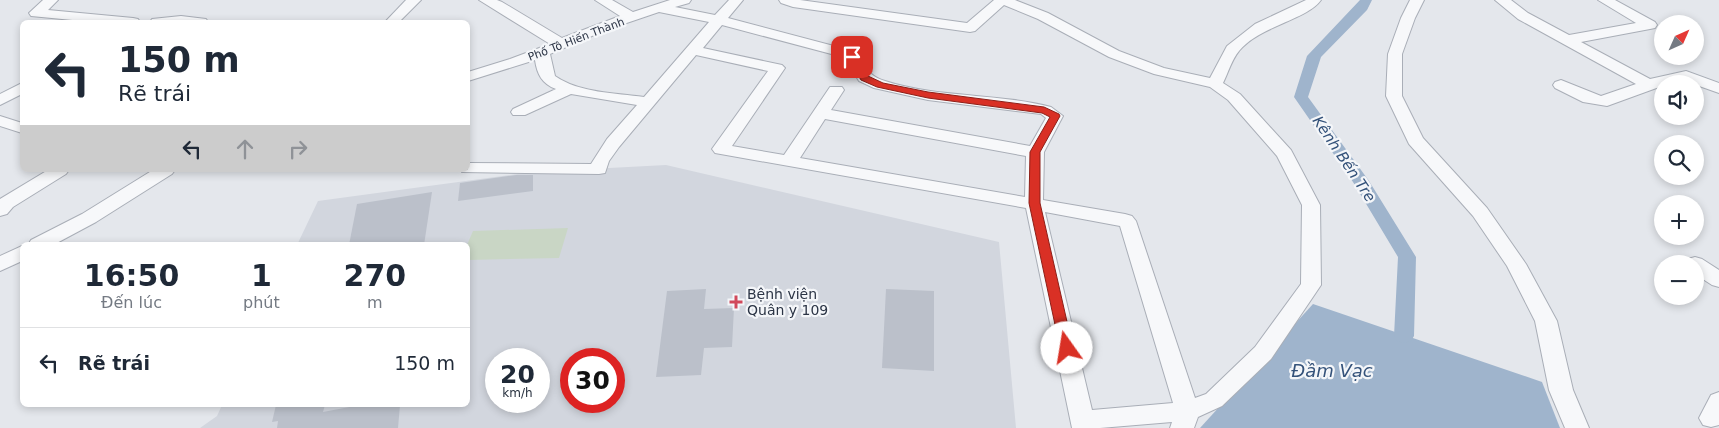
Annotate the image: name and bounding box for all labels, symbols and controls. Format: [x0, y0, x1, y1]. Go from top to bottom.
street label: Phố Tô Hiến Thành [526, 15, 626, 64]
north arrow [1654, 15, 1704, 65]
map controls [1654, 15, 1704, 305]
pin [831, 36, 873, 78]
icon: left [35, 40, 100, 105]
text: 150 m [118, 40, 240, 80]
icon: arrive [838, 43, 866, 71]
button: sound [1654, 75, 1704, 125]
text: Rẽ trái [118, 81, 191, 106]
water label: Kênh Bến Tre [1309, 113, 1379, 205]
icon: left [178, 135, 206, 163]
icon: ahead [231, 135, 259, 163]
icon: right [284, 135, 312, 163]
button: search [1654, 135, 1704, 185]
button: + [1654, 195, 1704, 245]
button: − [1654, 255, 1704, 305]
text: 16:50 [84, 258, 179, 293]
text: 1 [251, 258, 272, 293]
text: 270 [344, 258, 406, 293]
place label: Bệnh viện Quân y 109 [747, 286, 828, 318]
text: Đến lúc [101, 293, 162, 312]
text: phút [243, 293, 280, 312]
text: m [367, 293, 383, 312]
marker: Bệnh viện Quân y 109 [729, 295, 743, 309]
position arrow [1040, 321, 1092, 373]
speed limit sign: 30 [560, 348, 625, 413]
icon: left [35, 349, 63, 377]
text: Rẽ trái [78, 352, 150, 374]
text: 150 m [394, 352, 455, 374]
text: 20 [500, 360, 535, 389]
water label: Đầm Vạc [1291, 360, 1373, 381]
text: km/h [502, 386, 533, 400]

